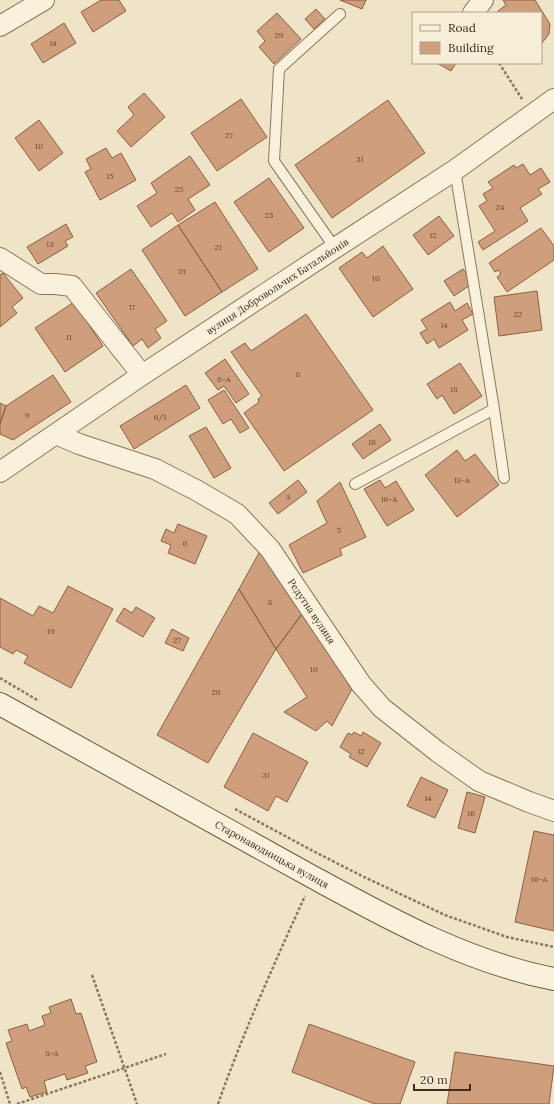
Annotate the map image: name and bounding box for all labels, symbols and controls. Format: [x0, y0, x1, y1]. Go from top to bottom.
legend [412, 12, 542, 64]
text: Road [448, 20, 476, 35]
house number: 29 [275, 30, 284, 40]
house number: 14 [49, 38, 57, 48]
text: Building [448, 40, 494, 55]
house number: 27 [225, 130, 233, 140]
house number: 10 [35, 141, 43, 151]
house number: 31 [356, 154, 364, 164]
house number: 15 [106, 171, 114, 181]
house number: 25 [175, 184, 183, 194]
house number: 24 [496, 202, 505, 212]
house number: 23 [265, 210, 274, 220]
house number: 12 [429, 230, 437, 240]
street label: вулиця Добровольчих Батальйонів [203, 235, 351, 338]
house number: 13 [46, 239, 54, 249]
house number: 21 [214, 242, 222, 252]
house number: 19 [178, 266, 186, 276]
house number: 10 [372, 273, 380, 283]
house number: 17 [129, 302, 136, 312]
house number: 22 [514, 309, 522, 319]
house number: 14 [440, 320, 448, 330]
house number: 11 [66, 332, 72, 342]
house number: 8 [296, 369, 301, 379]
house number: 6-А [217, 374, 232, 384]
house number: 18 [450, 384, 458, 394]
house number: 9 [25, 410, 30, 420]
house number: 6/1 [154, 412, 166, 423]
house number: 16 [368, 437, 376, 447]
house number: 18-А [454, 475, 471, 485]
house number: 3 [286, 492, 291, 502]
house number: 16-А [381, 494, 398, 504]
house number: 5 [337, 525, 341, 535]
house number: 6 [183, 538, 188, 548]
street label: Редутна вулиця [285, 576, 338, 646]
house number: 8 [268, 597, 273, 607]
house number: 19 [47, 626, 55, 636]
house number: 27 [173, 635, 181, 645]
house number: 10 [310, 664, 318, 674]
house number: 29 [212, 687, 221, 697]
house number: 12 [357, 746, 365, 756]
house number: 31 [262, 770, 270, 780]
house number: 14 [424, 793, 432, 803]
house number: 16 [467, 808, 475, 818]
street label: Старонаводницька вулиця [212, 818, 331, 891]
house number: 16-А [531, 874, 548, 884]
house number: 8-А [45, 1048, 60, 1058]
scale bar [414, 1066, 470, 1092]
text: 20 m [420, 1072, 448, 1087]

